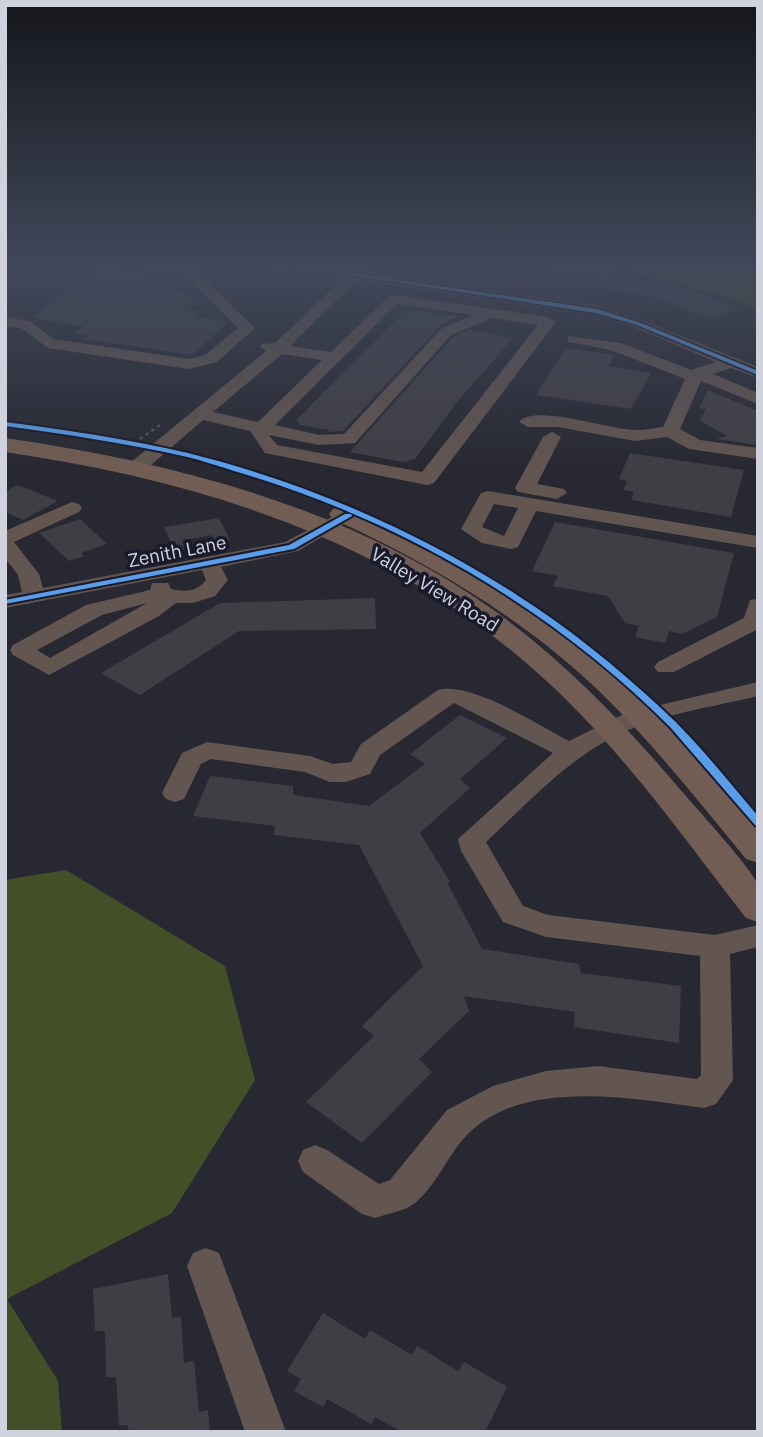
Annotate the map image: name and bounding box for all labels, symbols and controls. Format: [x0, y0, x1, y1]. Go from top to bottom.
street label: Zenith Lane [126, 530, 228, 572]
street label: Valley View Road [367, 541, 503, 637]

